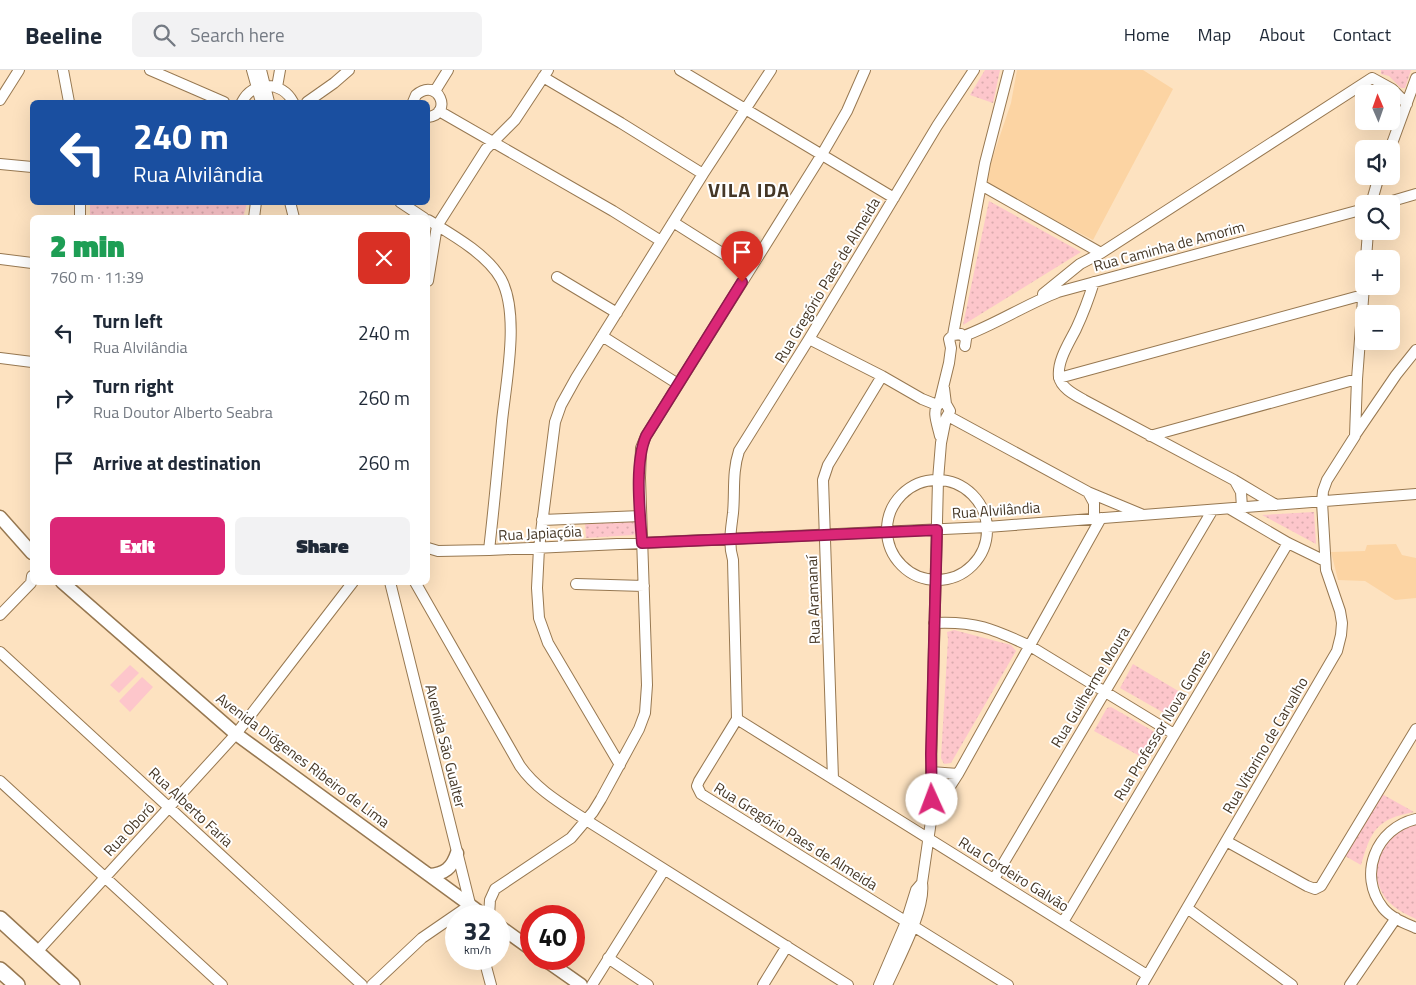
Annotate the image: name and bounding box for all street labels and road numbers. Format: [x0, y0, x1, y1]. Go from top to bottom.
street label: Rua Gregório Paes de Almeida [768, 192, 886, 367]
street label: Rua Caminha de Amorim [1091, 215, 1247, 277]
street label: Rua Alvilândia [951, 495, 1042, 525]
street label: Rua Japiaçóia [498, 519, 583, 547]
street label: Rua Aramanaí [800, 554, 826, 645]
street label: Rua Guilherme Moura [1045, 622, 1135, 752]
street label: Rua Professor Nova Gomes [1108, 645, 1216, 805]
street label: Rua Vitorino de Carvalho [1216, 672, 1314, 818]
street label: Avenida São Gualter [420, 682, 472, 810]
street label: Avenida Diógenes Ribeiro de Lima [211, 687, 395, 833]
street label: Rua Alberto Faria [144, 762, 239, 853]
street label: Rua Gregório Paes de Almeida [710, 776, 883, 896]
street label: Rua Oboró [98, 797, 160, 861]
street label: Rua Cordeiro Galvão [954, 831, 1074, 917]

